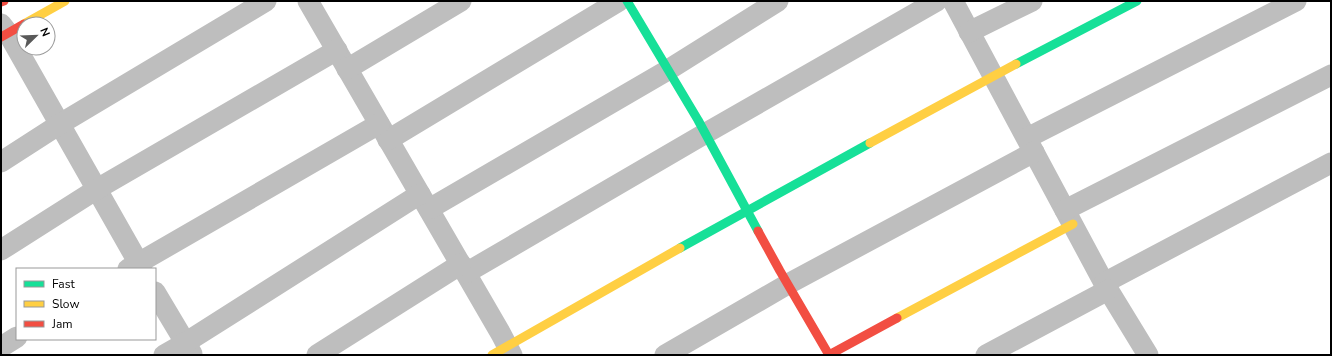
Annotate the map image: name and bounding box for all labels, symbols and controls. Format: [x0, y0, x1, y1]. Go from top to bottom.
north arrow [16, 16, 56, 56]
text: N [36, 26, 53, 39]
legend [16, 268, 156, 340]
text: Fast [52, 276, 75, 292]
text: Slow [52, 296, 80, 312]
text: Jam [51, 316, 73, 332]

